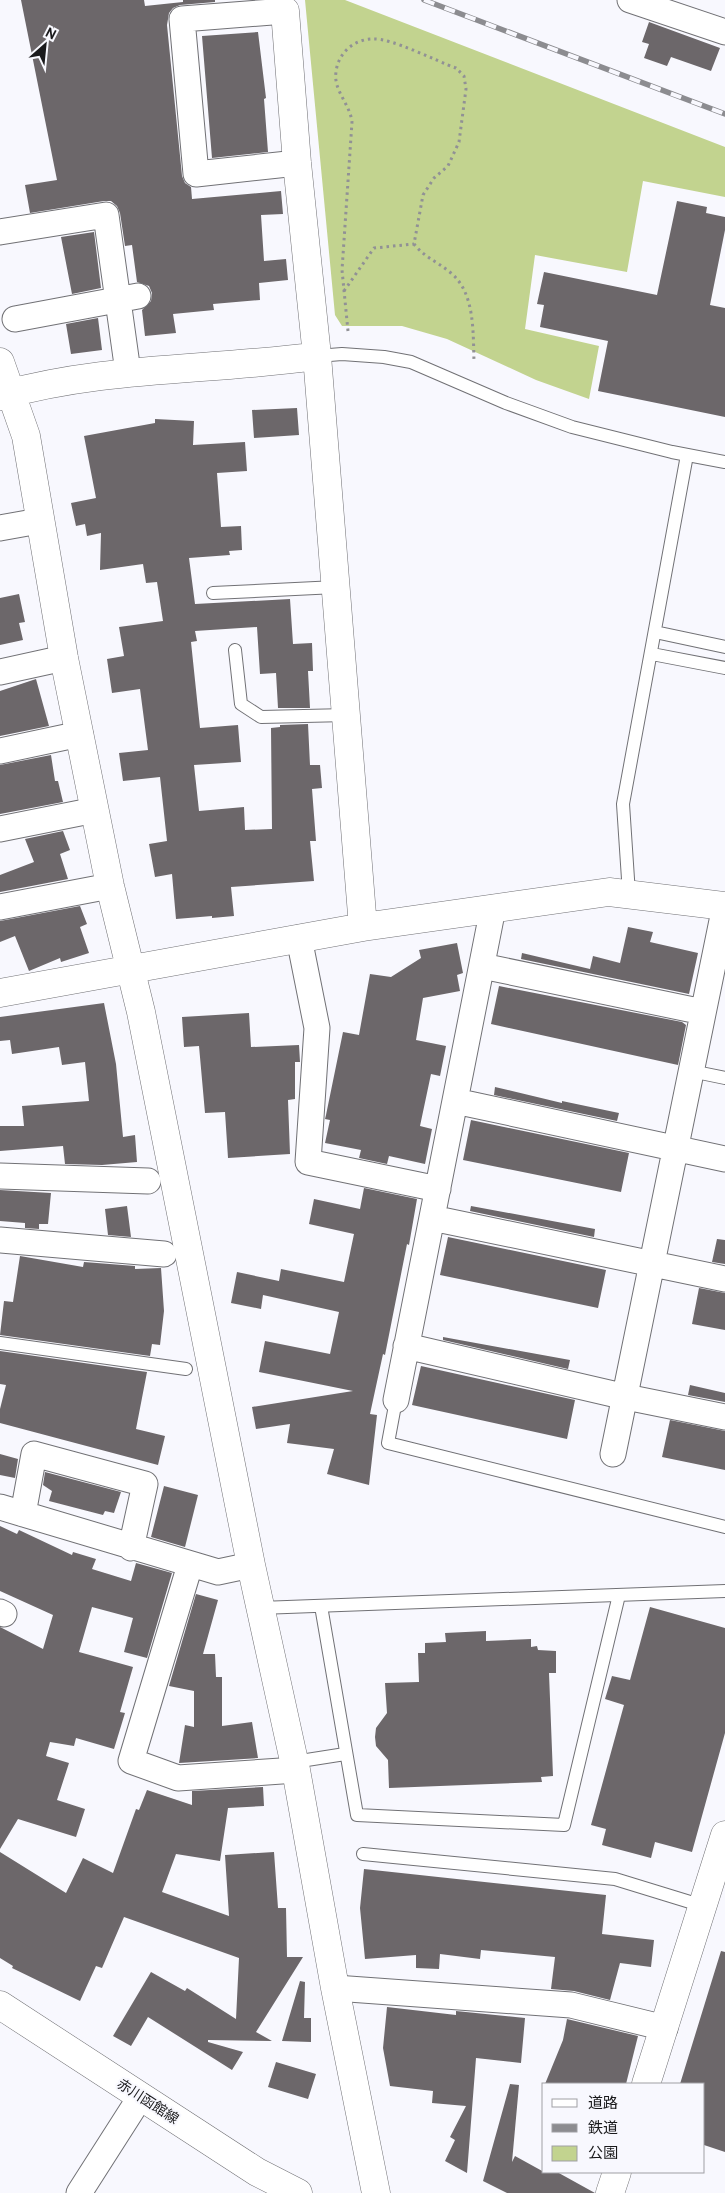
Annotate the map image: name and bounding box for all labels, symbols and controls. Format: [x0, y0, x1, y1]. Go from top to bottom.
north arrow [20, 20, 70, 70]
text: N [42, 25, 59, 45]
street label: 赤川函館線 [113, 2076, 181, 2128]
legend [542, 2083, 705, 2173]
text: 道路 [588, 2095, 618, 2114]
text: 鉄道 [588, 2120, 618, 2139]
text: 公園 [588, 2145, 618, 2164]

